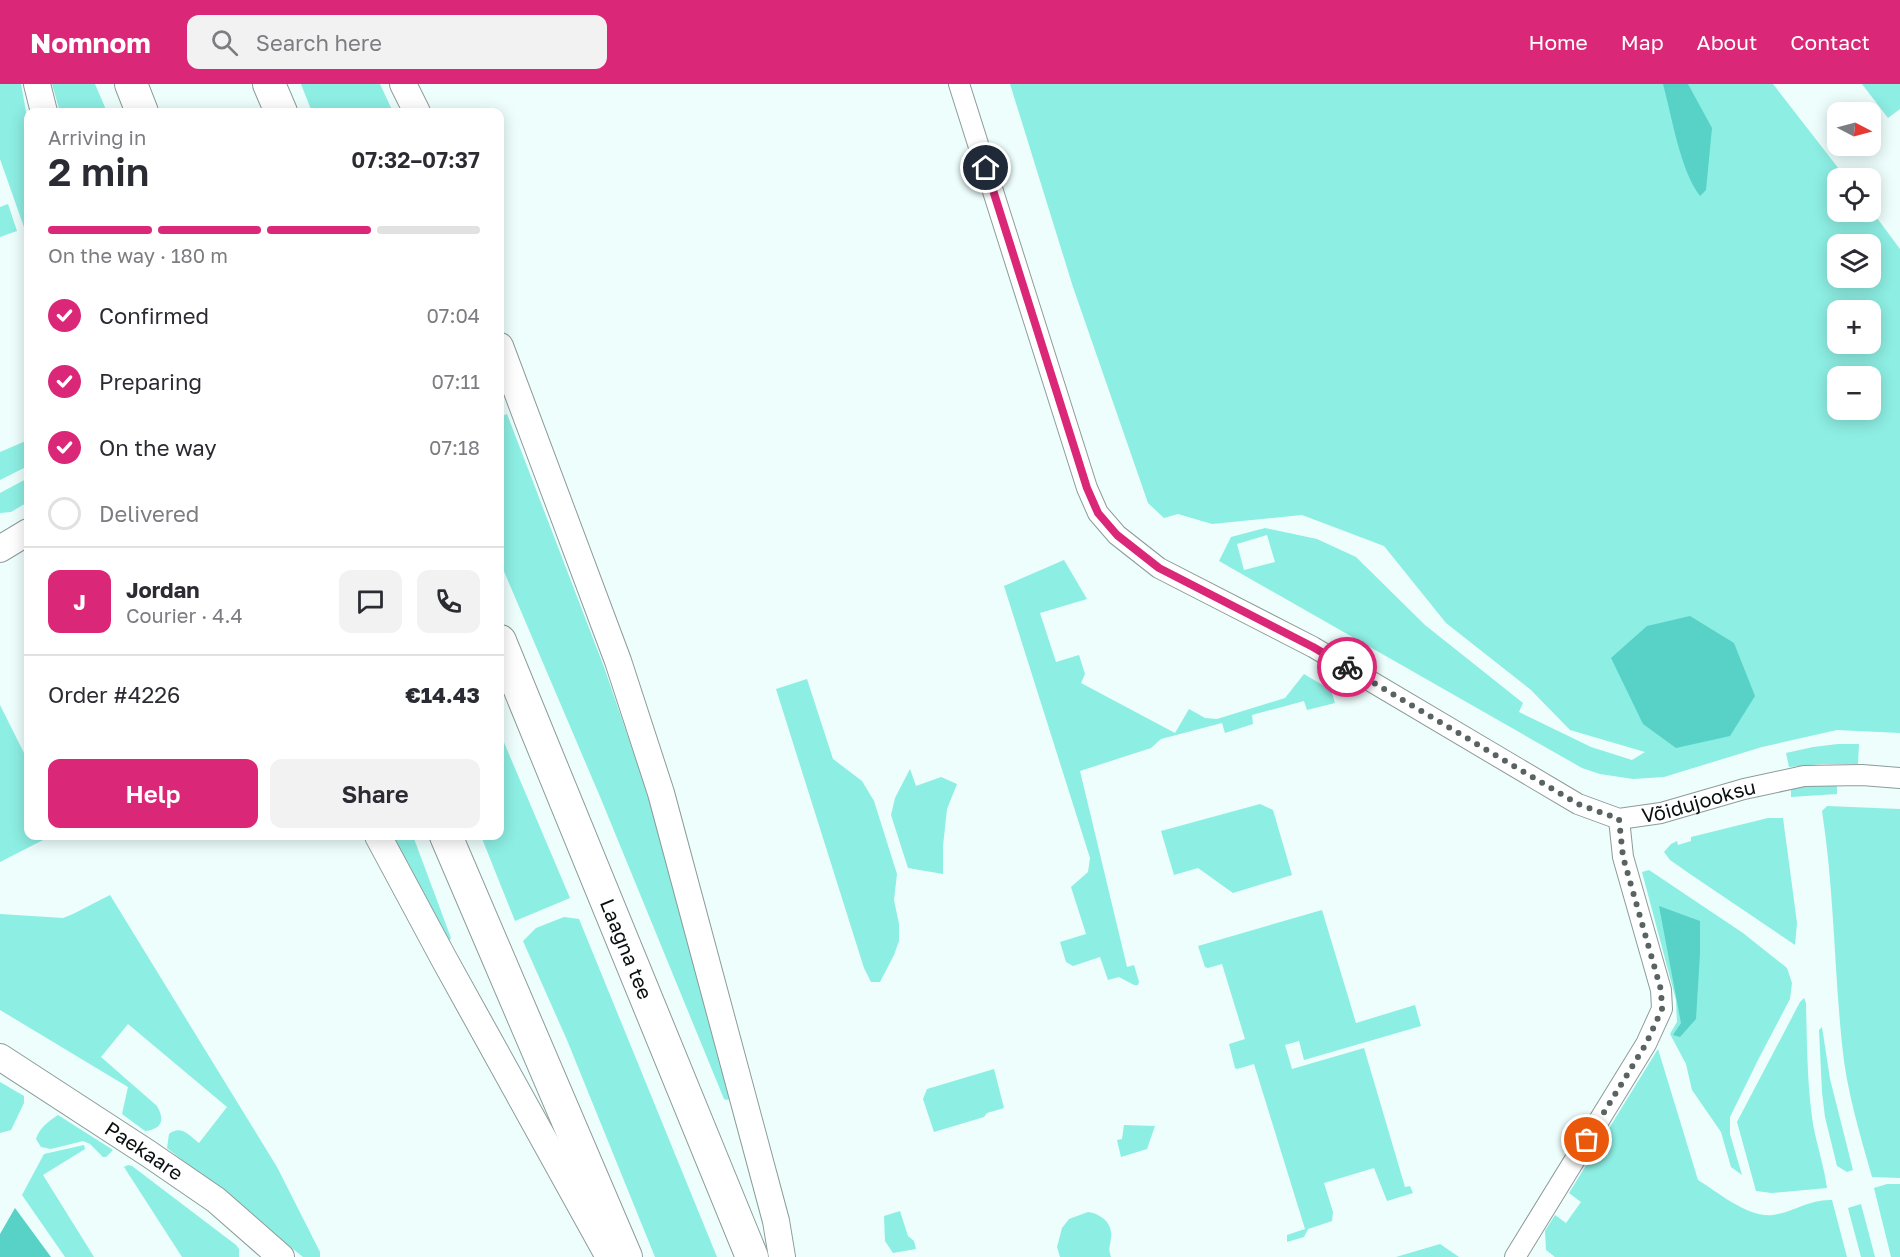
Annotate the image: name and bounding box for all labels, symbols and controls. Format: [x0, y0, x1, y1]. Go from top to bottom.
search box [187, 15, 607, 69]
text: Nomnom [30, 26, 151, 59]
icon: search [208, 26, 241, 59]
text: Search here [256, 29, 382, 56]
text: Home [1528, 29, 1588, 55]
text: Map [1621, 29, 1664, 55]
text: About [1697, 29, 1757, 55]
text: Contact [1790, 29, 1870, 55]
north arrow [1827, 102, 1881, 156]
map controls [1827, 102, 1881, 420]
text: Arriving in [48, 125, 146, 149]
pin [960, 142, 1011, 193]
text: 07:32–07:37 [351, 146, 480, 173]
text: 2 min [48, 148, 149, 195]
icon: home [969, 151, 1002, 184]
button: locate [1827, 168, 1881, 222]
button: layers [1827, 234, 1881, 288]
text: On the way · 180 m [48, 243, 228, 267]
icon: check [48, 299, 81, 332]
button: + [1827, 300, 1881, 354]
text: Confirmed [99, 302, 209, 329]
text: 07:04 [426, 303, 480, 327]
icon: check [48, 365, 81, 398]
button: − [1827, 366, 1881, 420]
text: Preparing [99, 368, 202, 395]
text: 07:11 [432, 369, 480, 393]
icon: check [48, 431, 81, 464]
text: On the way [99, 434, 217, 461]
text: 07:18 [429, 435, 480, 459]
text: Delivered [99, 500, 199, 527]
button: chat [339, 570, 402, 633]
button: phone [417, 570, 480, 633]
text: Jordan [126, 576, 200, 603]
text: J [73, 588, 86, 615]
text: Courier · 4.4 [126, 603, 243, 627]
courier [1317, 637, 1377, 697]
icon: bike [1331, 651, 1364, 684]
text: Order #4226 [48, 681, 180, 708]
text: €14.43 [405, 681, 480, 708]
button: Help [48, 759, 258, 828]
button: Share [270, 759, 480, 828]
street label: Võidujooksu [1640, 774, 1758, 827]
street label: Laagna tee [596, 895, 658, 1003]
pin [1561, 1114, 1612, 1165]
street label: Paekaare [101, 1116, 188, 1185]
icon: bag [1570, 1123, 1603, 1156]

